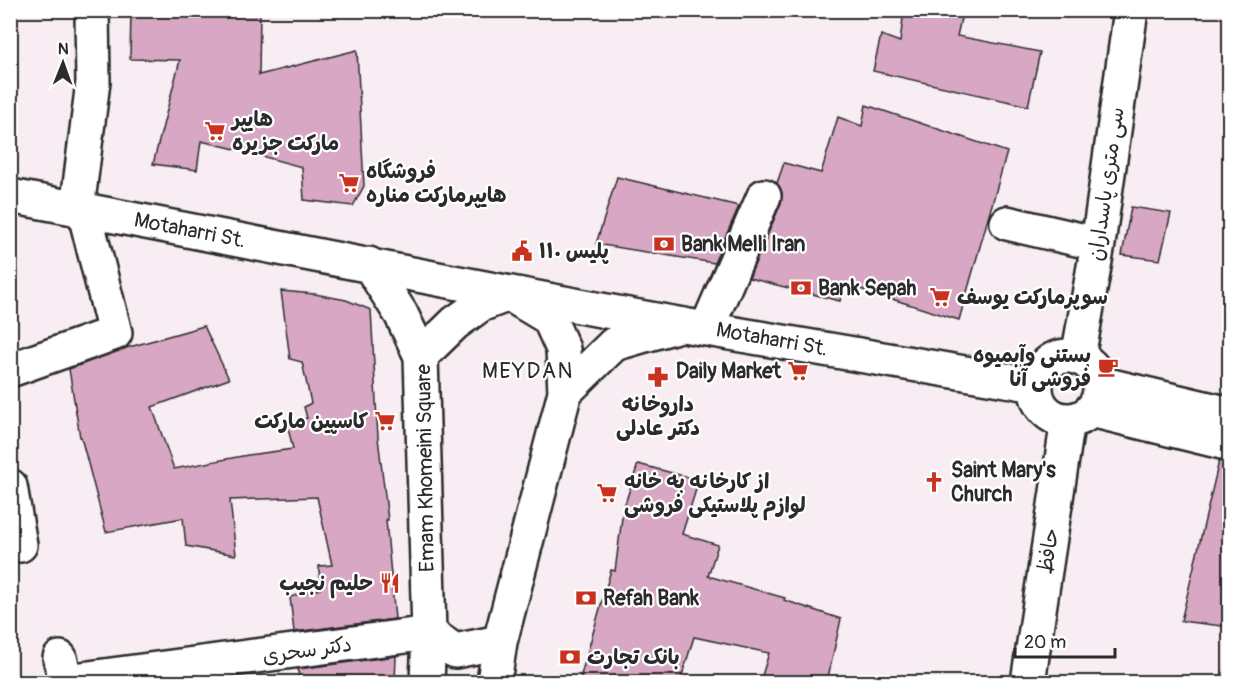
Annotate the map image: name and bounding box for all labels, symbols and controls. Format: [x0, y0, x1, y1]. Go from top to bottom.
north arrow [33, 33, 93, 93]
text: N [58, 39, 69, 59]
street label: سی متری پاسداران [1082, 105, 1131, 263]
place label: هایپر مارکت جزیره [230, 106, 339, 157]
supermarket icon: هایپر مارکت جزیره [203, 119, 227, 143]
place label: فروشگاه هایپرمارکت مناره [366, 158, 507, 209]
supermarket icon: فروشگاه هایپرمارکت مناره [337, 171, 361, 195]
street label: Motaharri St. [132, 206, 248, 255]
place label: Bank Melli Iran [681, 231, 806, 258]
bank icon: Bank Melli Iran [652, 232, 676, 256]
place label: پلیس ۱۱۰ [539, 238, 609, 265]
public building icon: پلیس ۱۱۰ [510, 239, 534, 263]
place label: Bank Sepah [818, 275, 916, 302]
bank icon: Bank Sepah [789, 276, 813, 300]
place label: سوپرمارکت یوسف [957, 284, 1108, 311]
supermarket icon: سوپرمارکت یوسف [928, 285, 952, 309]
street label: Motaharri St. [714, 316, 830, 363]
place label: بستنی وآبمیوه فروشی آنا [973, 342, 1091, 393]
cafe icon: بستنی وآبمیوه فروشی آنا [1096, 355, 1120, 379]
district label: MEYDAN [482, 357, 574, 385]
place label: Daily Market [676, 358, 782, 385]
supermarket icon: Daily Market [786, 359, 810, 383]
street label: Emam Khomeini Square [410, 363, 441, 572]
pharmacy icon: داروخانه دکتر عادلی [646, 365, 670, 389]
place label: داروخانه دکتر عادلی [616, 391, 700, 442]
place label: کاسپین مارکت [254, 408, 369, 435]
supermarket icon: کاسپین مارکت [373, 409, 397, 433]
place label: Saint Mary's Church [951, 457, 1056, 508]
place label: از کارخانه به خانه لوازم پلاستیکی فروشی [624, 468, 806, 521]
church icon: Saint Mary's Church [922, 470, 946, 494]
supermarket icon: از کارخانه به خانه لوازم پلاستیکی فروشی [595, 481, 619, 505]
street label: حافظ [1032, 526, 1065, 576]
place label: حلیم نجیب [279, 570, 373, 599]
restaurant icon: حلیم نجیب [378, 571, 402, 595]
place label: Refah Bank [603, 585, 699, 612]
bank icon: Refah Bank [574, 586, 598, 610]
scale bar [1015, 621, 1116, 659]
street label: دکتر سحری [261, 631, 354, 670]
text: 20 m [1024, 631, 1066, 654]
place label: بانک تجارت [587, 644, 680, 671]
bank icon: بانک تجارت [558, 645, 582, 669]

